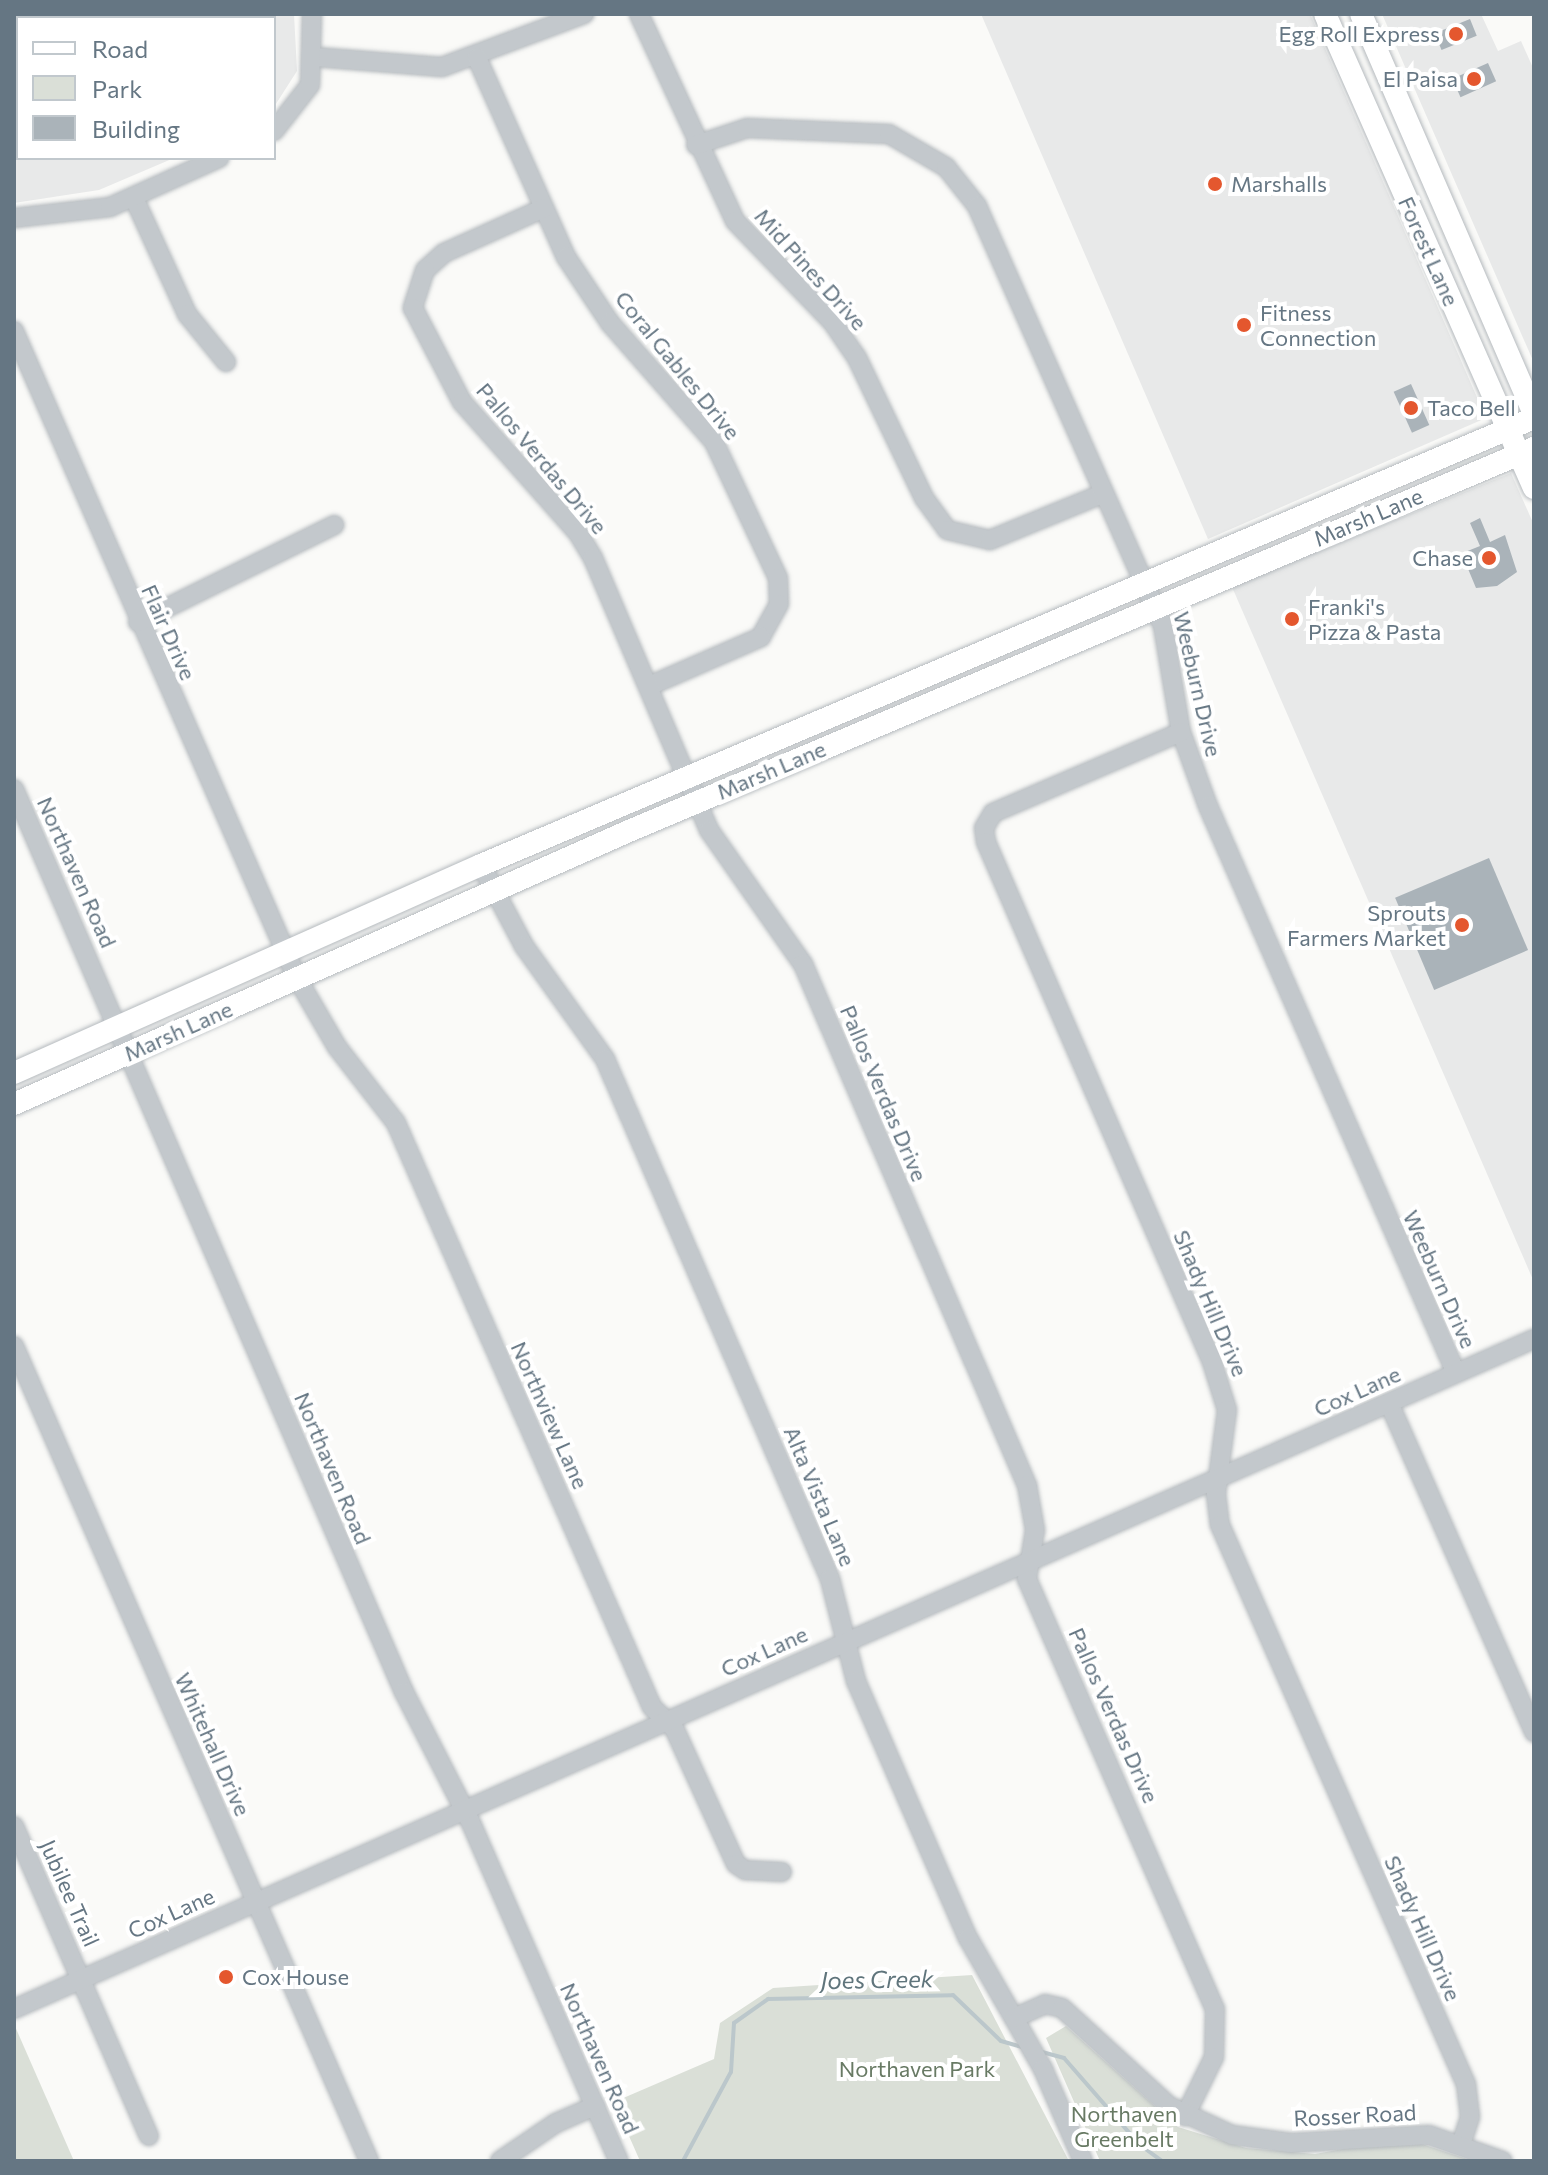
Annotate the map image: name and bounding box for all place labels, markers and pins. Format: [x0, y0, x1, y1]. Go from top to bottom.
place label: Egg Roll Express [1279, 21, 1440, 47]
marker: Egg Roll Express [1447, 25, 1465, 43]
place label: El Paisa [1383, 66, 1458, 92]
marker: El Paisa [1465, 70, 1483, 88]
place label: Marshalls [1231, 171, 1327, 197]
marker: Marshalls [1206, 175, 1224, 193]
place label: Fitness Connection [1260, 299, 1376, 350]
marker: Fitness Connection [1235, 316, 1253, 334]
place label: Taco Bell [1427, 395, 1516, 421]
marker: Taco Bell [1402, 399, 1420, 417]
place label: Chase [1412, 545, 1473, 571]
marker: Chase [1480, 549, 1498, 567]
place label: Franki's Pizza & Pasta [1308, 593, 1441, 644]
marker: Franki's Pizza & Pasta [1283, 610, 1301, 628]
place label: Sprouts Farmers Market [1287, 899, 1446, 950]
marker: Sprouts Farmers Market [1453, 916, 1471, 934]
place label: Cox House [242, 1964, 349, 1990]
marker: Cox House [217, 1968, 235, 1986]

